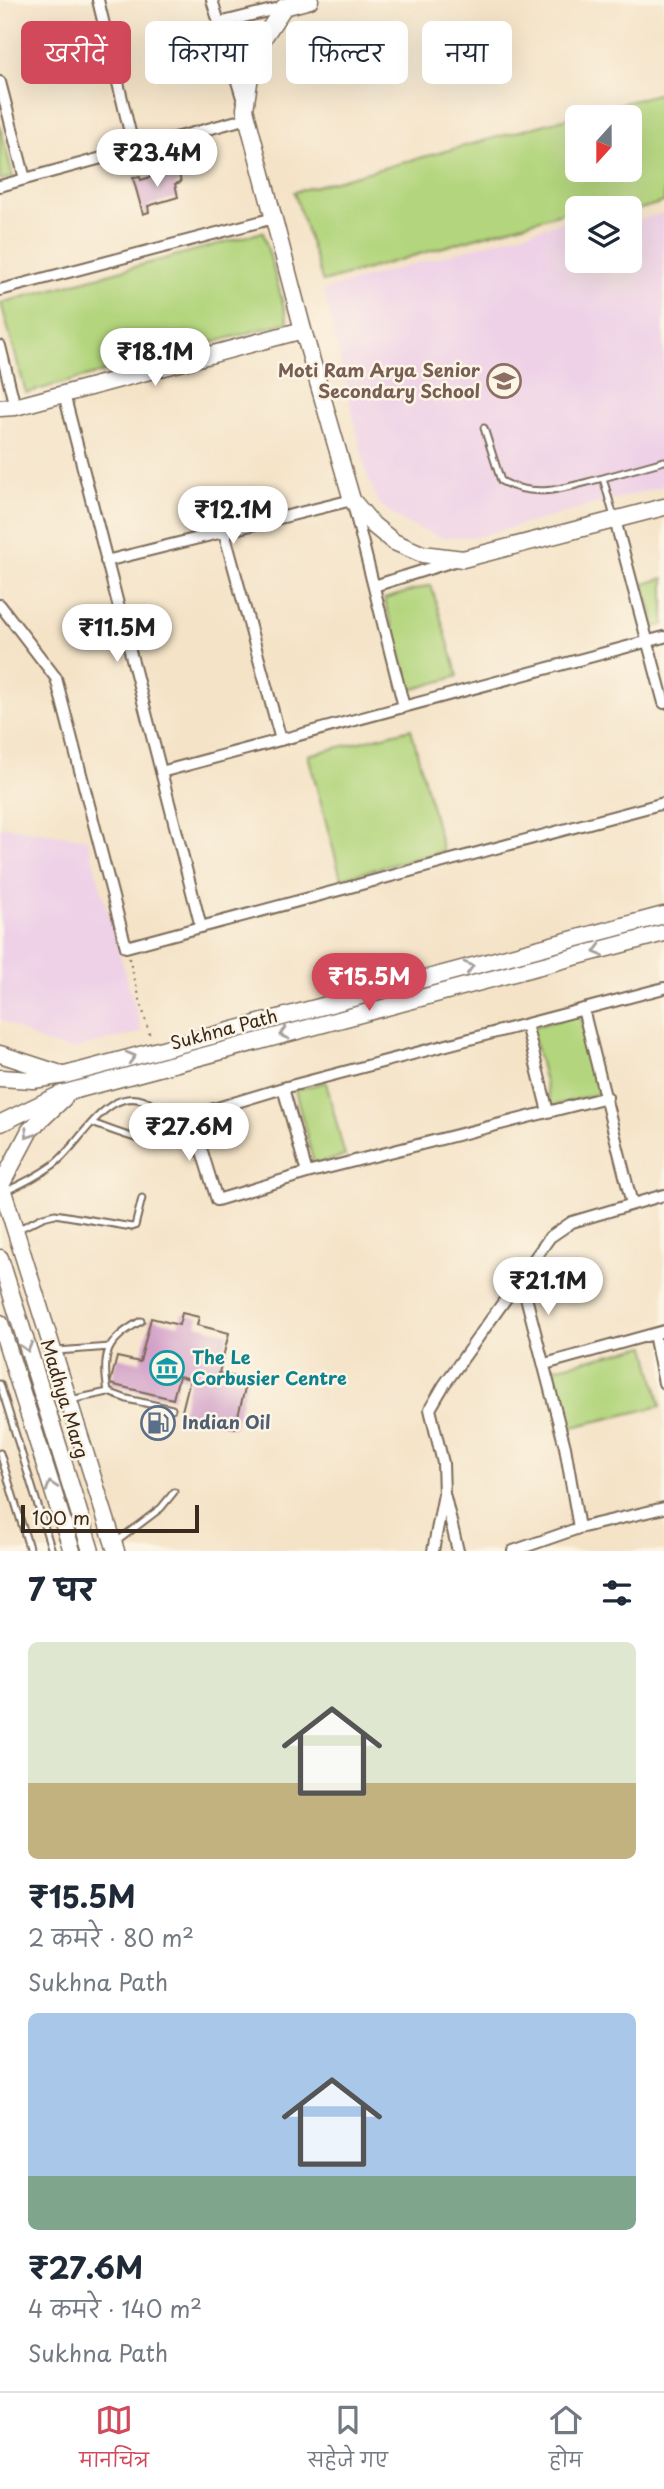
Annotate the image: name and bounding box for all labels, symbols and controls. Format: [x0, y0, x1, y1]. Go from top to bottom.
chip: खरीदें [21, 21, 131, 84]
chip: किराया [145, 21, 272, 84]
chip: फ़िल्टर [286, 21, 408, 84]
chip: नया [422, 21, 512, 84]
north arrow [565, 105, 642, 182]
map controls [565, 105, 642, 273]
pin: ₹23.4M [100, 130, 214, 189]
text: ₹23.4M [112, 134, 202, 169]
button: layers [565, 196, 642, 273]
pin: ₹18.1M [98, 328, 212, 388]
text: ₹18.1M [116, 333, 194, 368]
place label: Moti Ram Arya Senior Secondary School [278, 356, 481, 404]
school or university icon: Moti Ram Arya Senior Secondary School [485, 362, 523, 400]
pin: ₹12.1M [176, 486, 290, 546]
text: ₹12.1M [194, 491, 272, 526]
pin: ₹11.5M [60, 604, 174, 664]
text: ₹11.5M [78, 609, 156, 644]
one-way arrow [592, 943, 604, 957]
pin: ₹15.5M [312, 954, 426, 1013]
text: ₹15.5M [328, 958, 410, 993]
one-way arrow [463, 961, 475, 975]
street label: Sukhna Path [167, 1001, 280, 1056]
one-way arrow [278, 1026, 290, 1041]
one-way arrow [124, 1051, 136, 1065]
pin: ₹27.6M [132, 1104, 246, 1163]
text: ₹27.6M [145, 1108, 233, 1143]
one-way arrow [25, 1126, 37, 1139]
pin: ₹21.1M [491, 1258, 605, 1317]
text: ₹21.1M [509, 1262, 587, 1297]
street label: Madhya Marg [35, 1336, 96, 1461]
one-way arrow [19, 1340, 34, 1352]
place label: The Le Corbusier Centre [192, 1343, 347, 1391]
museum icon: The Le Corbusier Centre [148, 1349, 186, 1387]
fuel station icon: Indian Oil [139, 1404, 177, 1442]
place label: Indian Oil [182, 1408, 270, 1435]
one-way arrow [45, 1480, 60, 1492]
scale bar [21, 1502, 200, 1534]
text: 100 m [32, 1503, 90, 1531]
text: 7 घर [28, 1566, 95, 1611]
icon: filters [598, 1574, 636, 1612]
icon: home [269, 1688, 395, 1814]
text: ₹15.5M [28, 1873, 136, 1918]
text: 2 कमरे · 80 m² [28, 1920, 194, 1955]
text: Sukhna Path [28, 1964, 168, 1999]
icon: home [269, 2059, 395, 2185]
text: ₹27.6M [28, 2244, 143, 2289]
text: 4 कमरे · 140 m² [28, 2291, 202, 2326]
text: Sukhna Path [28, 2335, 168, 2370]
tab: मानचित्र [79, 2401, 149, 2481]
tab: सहेजे गए [308, 2401, 388, 2481]
tab: होम [547, 2401, 585, 2481]

